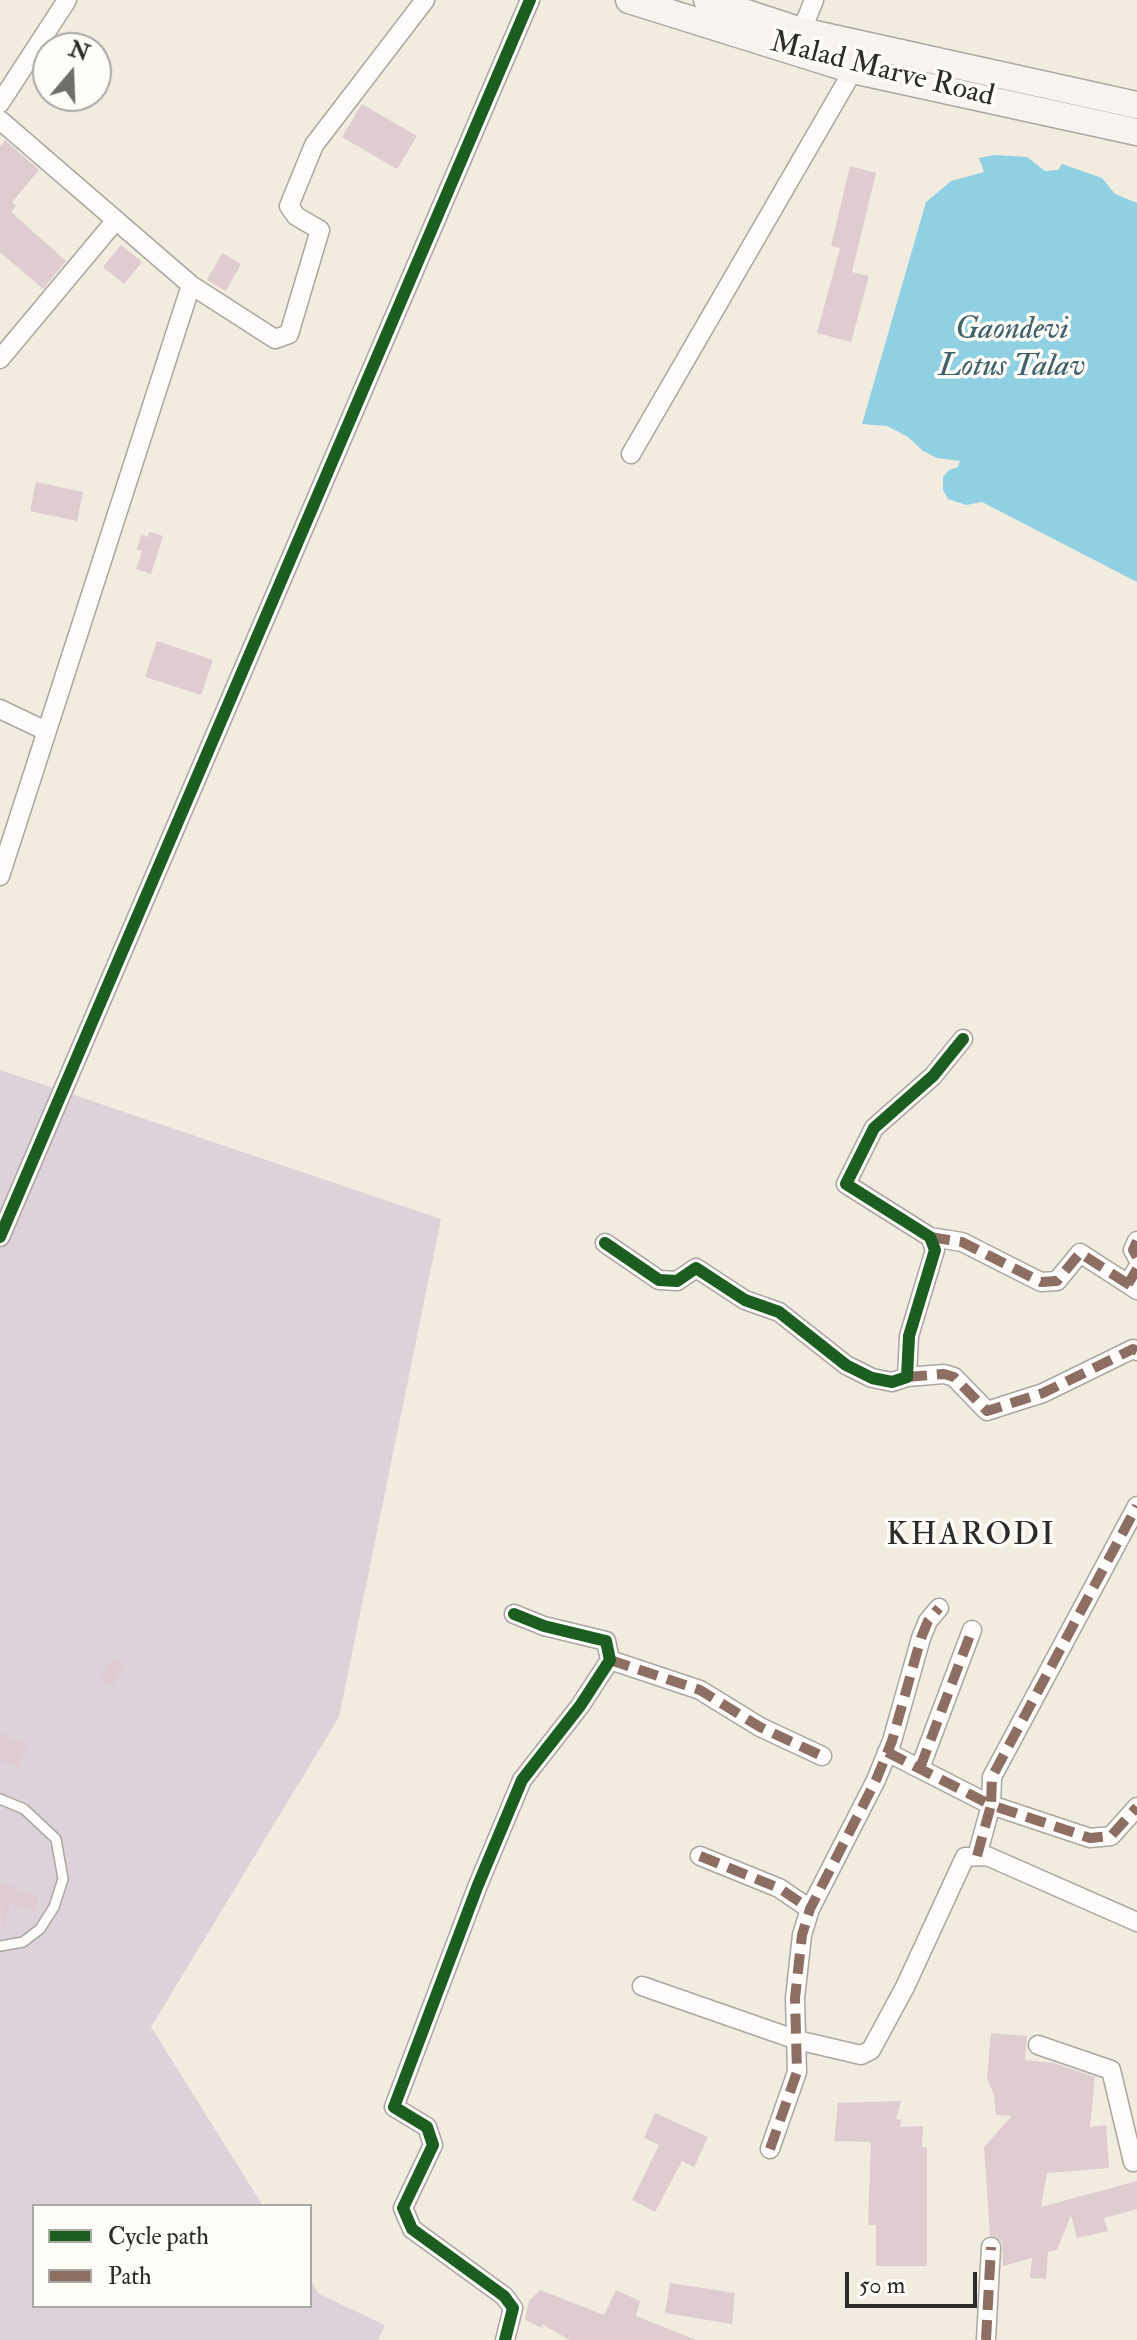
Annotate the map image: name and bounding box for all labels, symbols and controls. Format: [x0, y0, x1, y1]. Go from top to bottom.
street label: Malad Marve Road [766, 26, 998, 116]
north arrow [32, 32, 112, 112]
text: N [65, 35, 93, 68]
water label: Gaondevi Lotus Talav [938, 312, 1086, 387]
district label: KHARODI [886, 1518, 1056, 1556]
legend [32, 2204, 312, 2308]
text: Cycle path [108, 2221, 209, 2252]
scale bar [849, 2256, 981, 2306]
text: Path [108, 2261, 152, 2292]
text: 50 m [859, 2270, 905, 2301]

